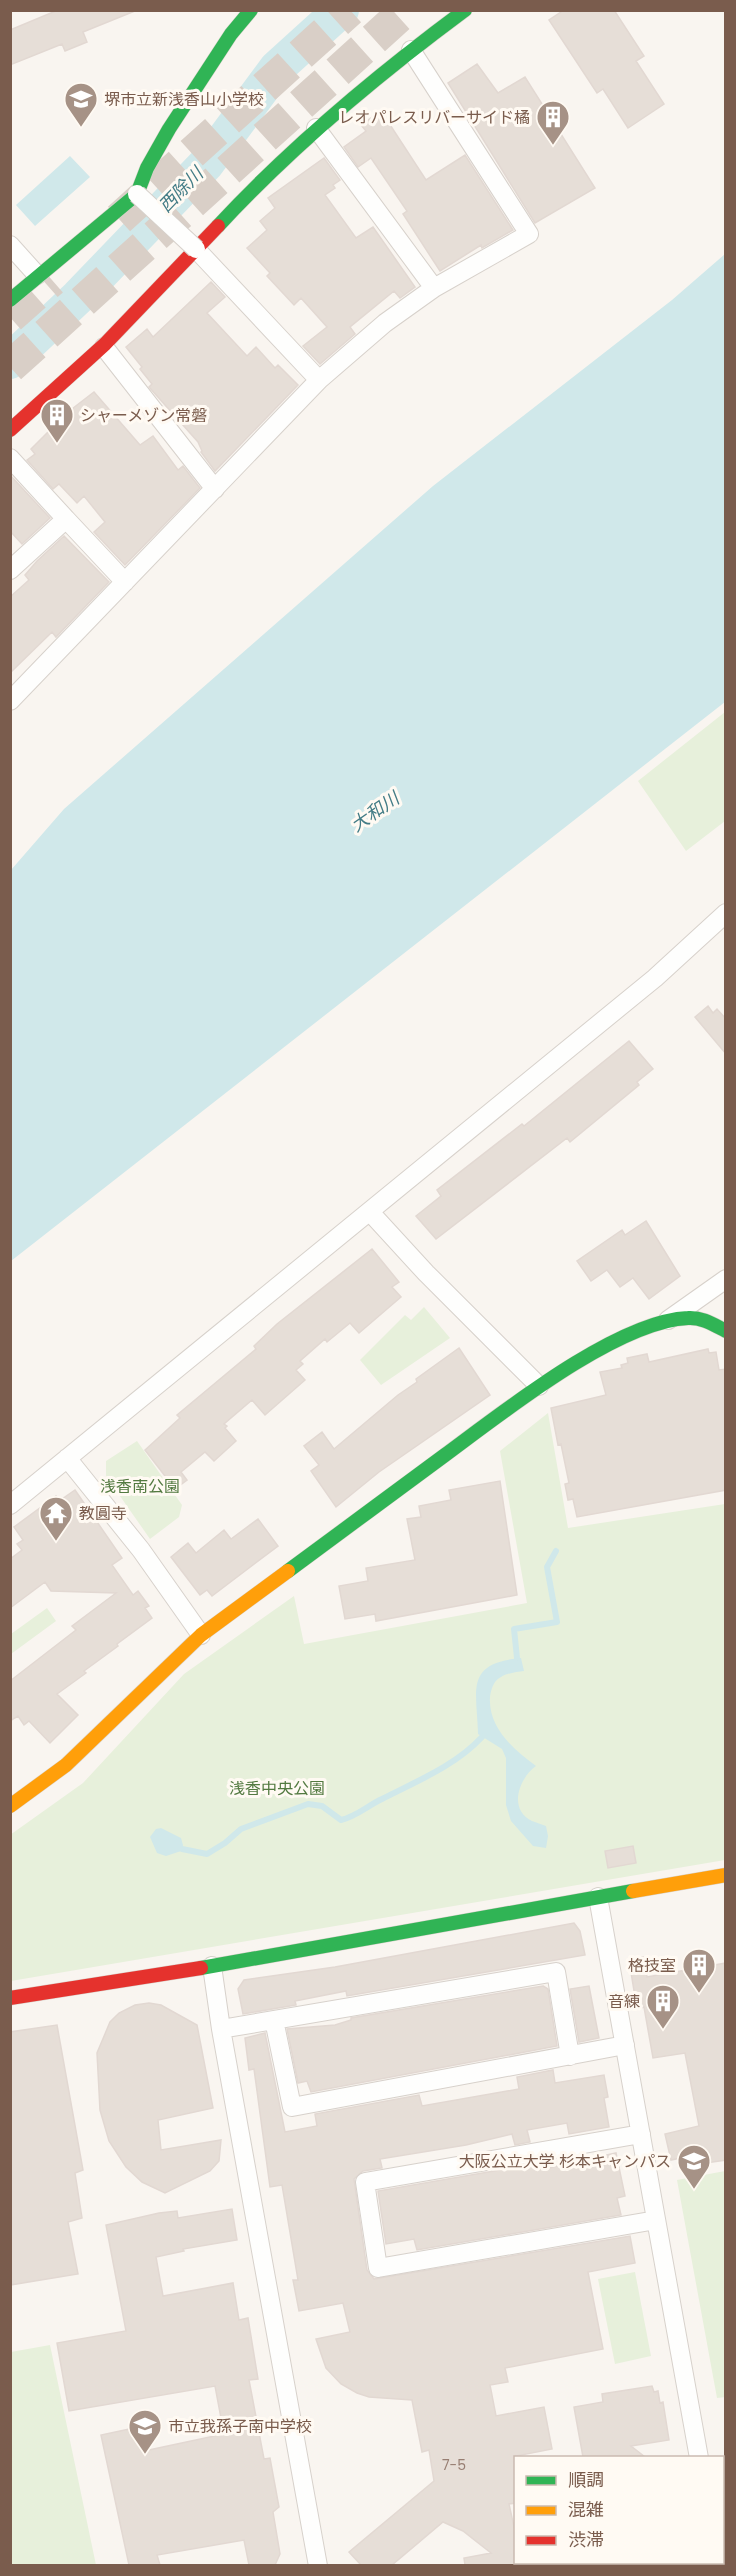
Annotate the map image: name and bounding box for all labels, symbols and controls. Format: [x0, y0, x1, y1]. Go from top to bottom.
school or university icon: 堺市立新浅香山小学校 [63, 81, 99, 128]
place label: 堺市立新浅香山小学校 [104, 88, 264, 111]
building icon: レオパレスリバーサイド橘 [535, 99, 571, 146]
place label: レオパレスリバーサイド橘 [338, 106, 530, 129]
water label: 西除川 [153, 160, 210, 218]
building icon: シャーメゾン常磐 [39, 397, 75, 444]
place label: シャーメゾン常磐 [80, 404, 207, 427]
water label: 大和川 [345, 785, 406, 837]
park label: 浅香南公園 [100, 1475, 180, 1498]
temple icon: 教圓寺 [38, 1495, 74, 1542]
place label: 教圓寺 [79, 1502, 127, 1525]
park label: 浅香中央公園 [229, 1777, 325, 1800]
building icon: 格技室 [681, 1947, 717, 1994]
place label: 格技室 [628, 1954, 676, 1977]
building icon: 音練 [645, 1983, 681, 2030]
place label: 音練 [608, 1990, 640, 2013]
school or university icon: 大阪公立大学 杉本キャンパス [676, 2143, 712, 2190]
place label: 大阪公立大学 杉本キャンパス [459, 2150, 671, 2173]
school or university icon: 市立我孫子南中学校 [127, 2408, 163, 2455]
place label: 市立我孫子南中学校 [168, 2415, 312, 2438]
house number: 7-5 [442, 2455, 466, 2475]
legend [514, 2456, 724, 2564]
text: 順調 [568, 2467, 604, 2492]
text: 混雑 [568, 2497, 604, 2522]
text: 渋滞 [568, 2527, 604, 2552]

